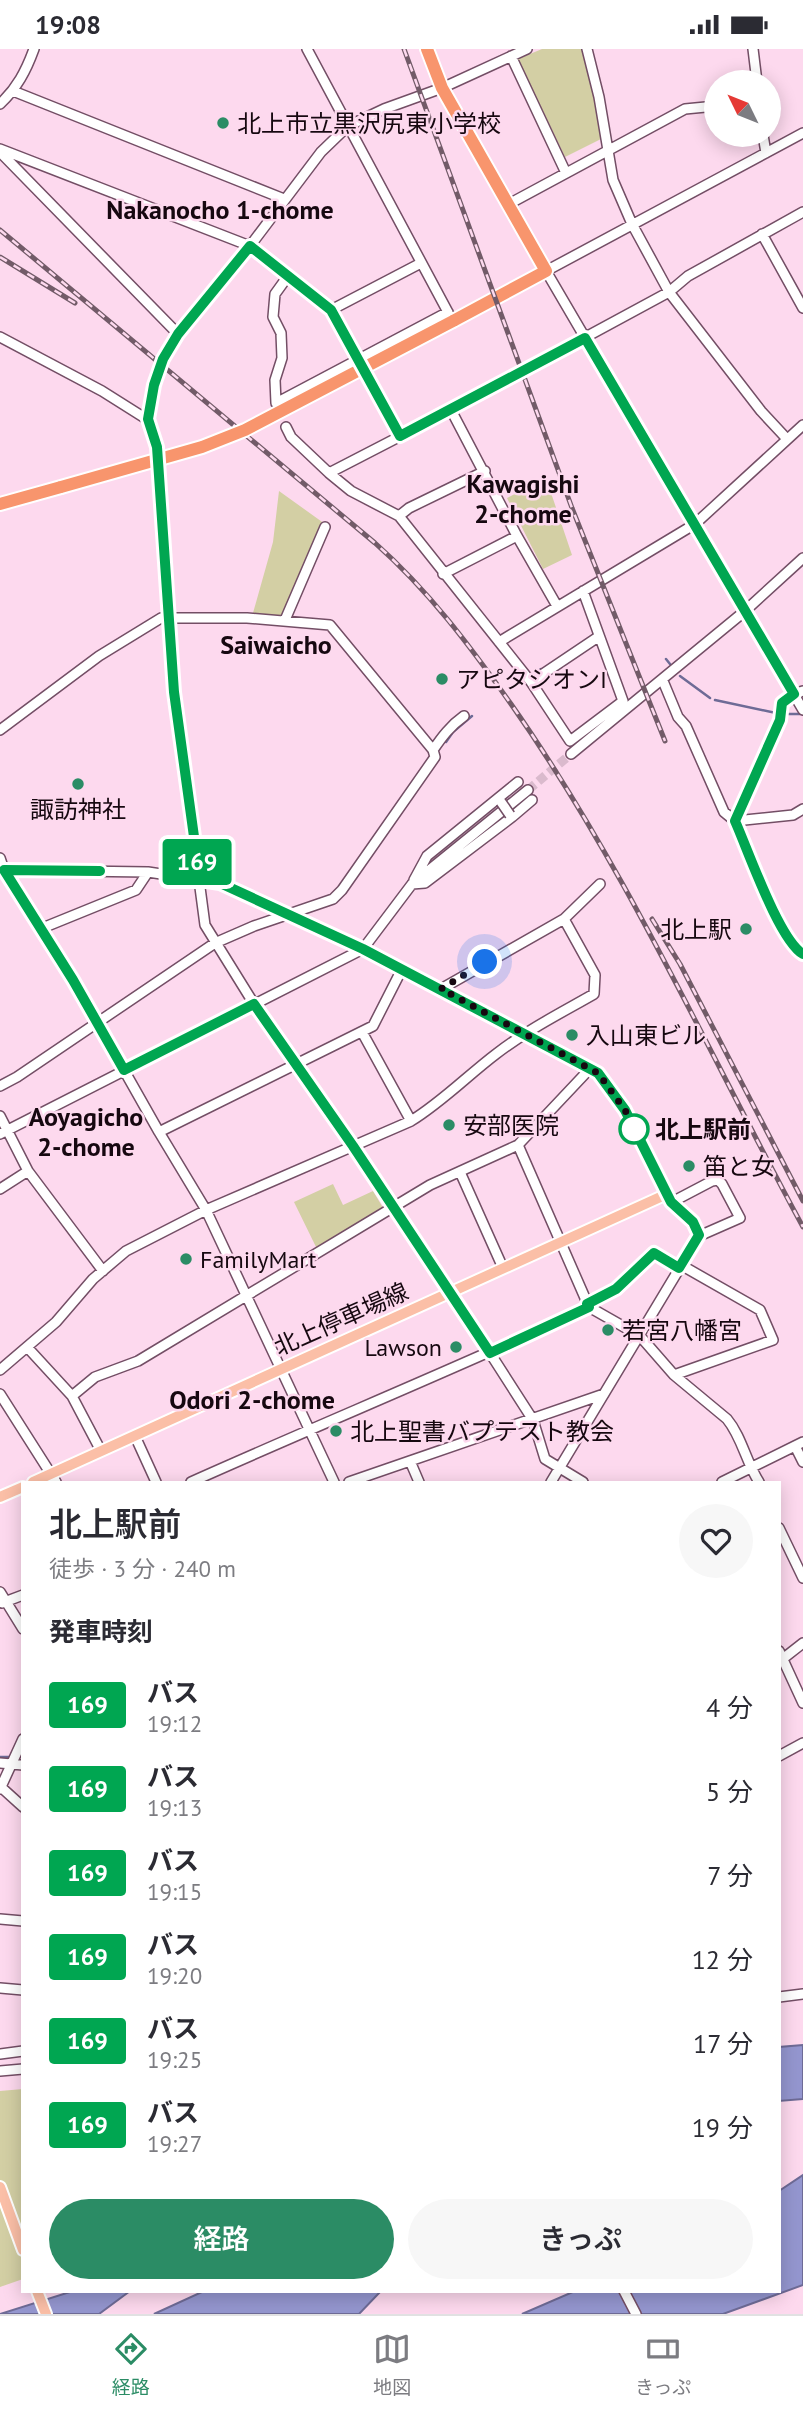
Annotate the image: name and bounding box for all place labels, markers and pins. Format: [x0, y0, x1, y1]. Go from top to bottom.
place label: 北上市立黒沢尻東小学校 [237, 108, 501, 139]
marker: 北上市立黒沢尻東小学校 [215, 115, 231, 131]
place label: アピタシオンI [456, 664, 607, 695]
marker: アピタシオンI [434, 671, 450, 687]
marker: 諏訪神社 [70, 776, 86, 792]
place label: 諏訪神社 [30, 794, 126, 825]
place label: 北上駅 [660, 914, 732, 945]
marker: 北上駅 [738, 921, 754, 937]
place label: 入山東ビル [586, 1020, 706, 1051]
marker: 入山東ビル [564, 1027, 580, 1043]
place label: 安部医院 [463, 1110, 559, 1141]
marker: 北上駅前 [619, 1114, 649, 1144]
place label: 北上駅前 [655, 1114, 751, 1145]
marker: 安部医院 [441, 1117, 457, 1133]
place label: 笛と女 [703, 1151, 775, 1182]
marker: 笛と女 [681, 1158, 697, 1174]
place label: FamilyMart [200, 1244, 316, 1275]
marker: FamilyMart [178, 1251, 194, 1267]
place label: 若宮八幡宮 [622, 1315, 742, 1346]
marker: 若宮八幡宮 [600, 1322, 616, 1338]
place label: Lawson [364, 1332, 442, 1363]
marker: Lawson [448, 1339, 464, 1355]
place label: 北上聖書バプテスト教会 [350, 1416, 614, 1447]
marker: 北上聖書バプテスト教会 [328, 1423, 344, 1439]

